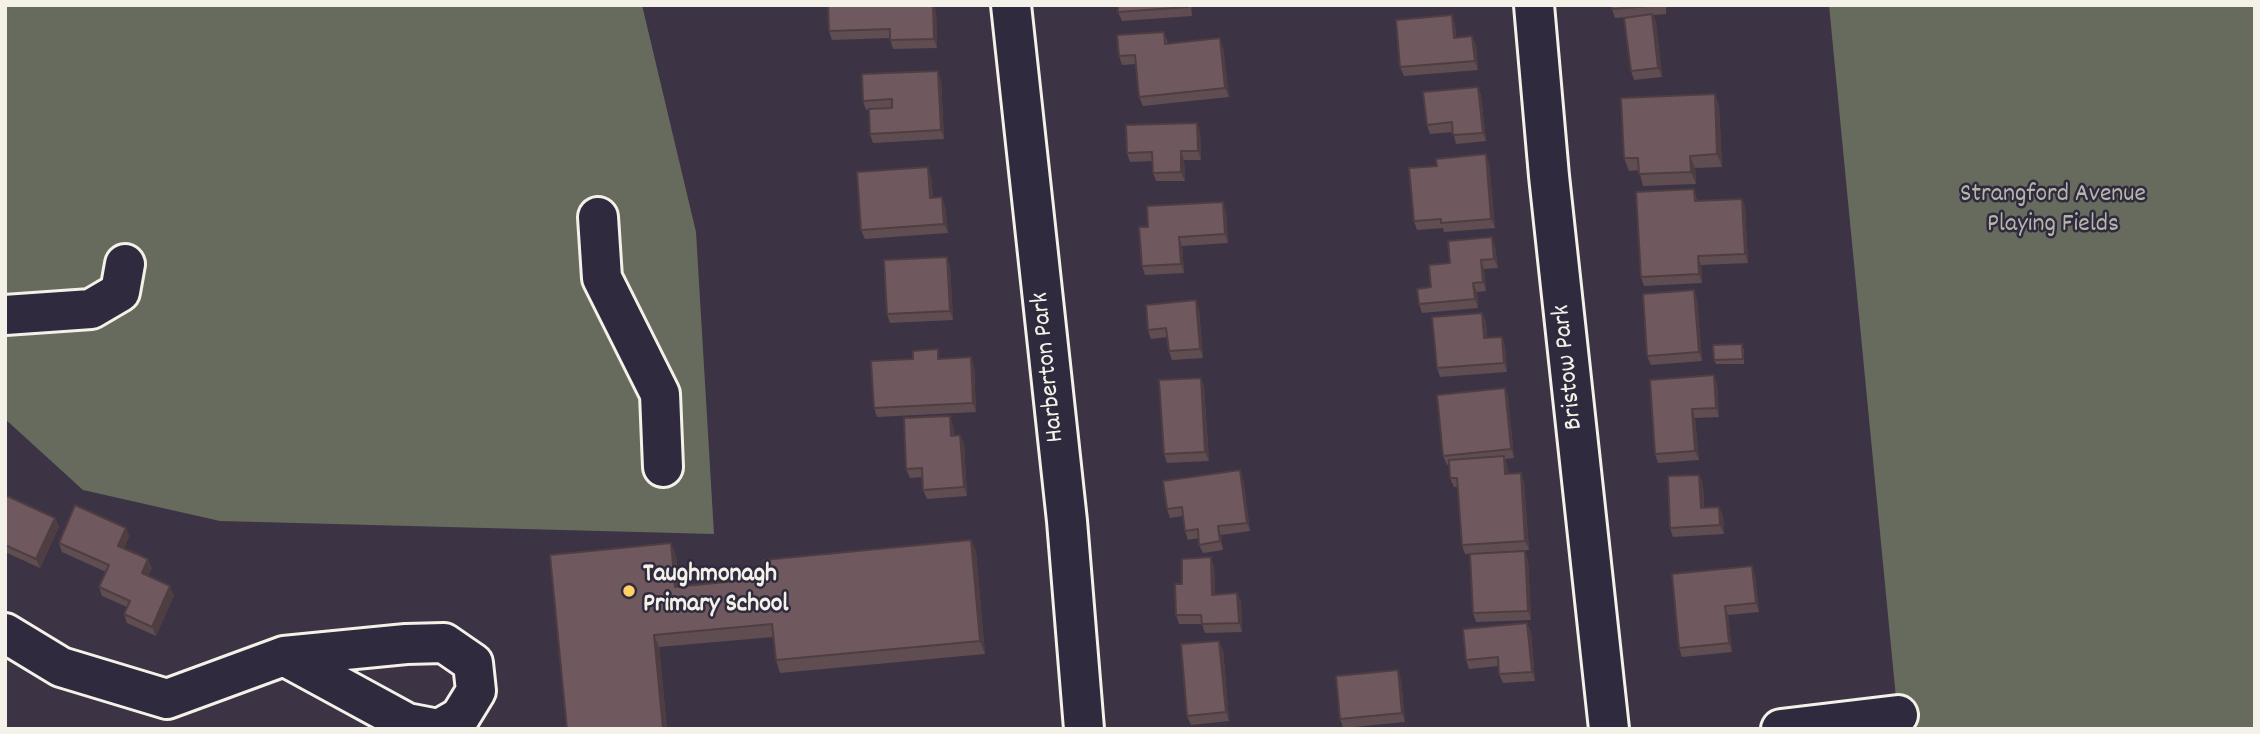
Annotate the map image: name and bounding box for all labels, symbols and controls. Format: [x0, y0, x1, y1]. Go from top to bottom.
park label: Strangford Avenue Playing Fields [1960, 180, 2146, 242]
street label: Harberton Park [1027, 290, 1073, 444]
street label: Bristow Park [1548, 303, 1592, 431]
place label: Taughmonagh Primary School [643, 560, 789, 622]
marker: Taughmonagh Primary School [621, 583, 637, 599]

